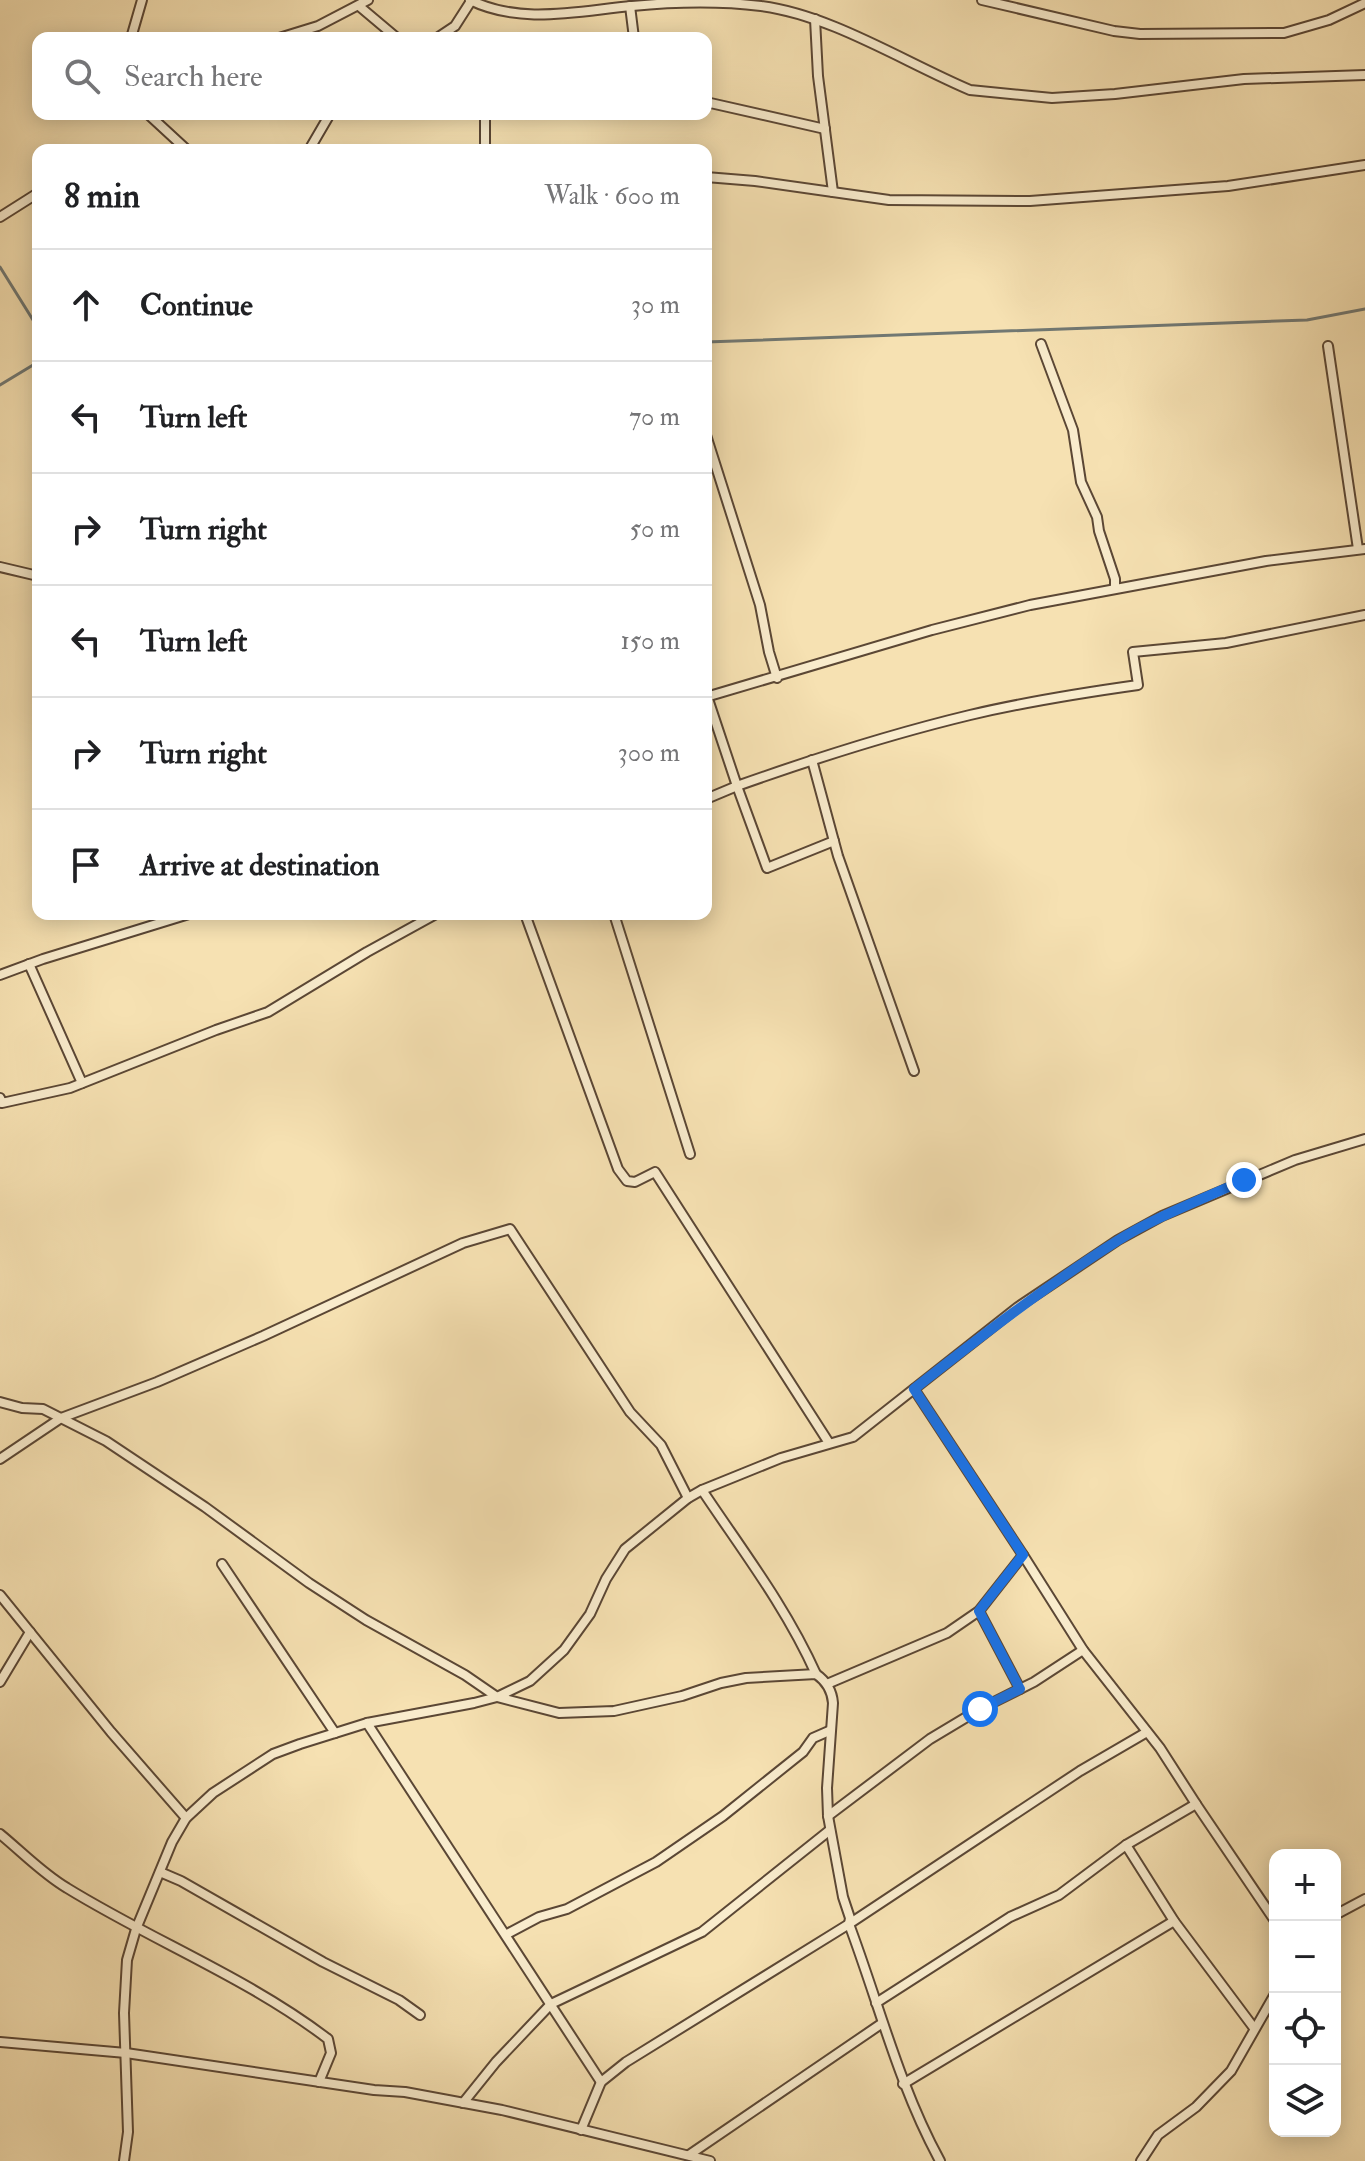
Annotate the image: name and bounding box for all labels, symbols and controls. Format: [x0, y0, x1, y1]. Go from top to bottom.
search box [32, 32, 712, 120]
icon: search [60, 54, 104, 98]
text: Search here [124, 58, 263, 95]
text: 8 min [64, 175, 140, 218]
text: Walk · 600 m [545, 180, 680, 212]
icon: ahead [64, 283, 108, 327]
text: Continue [140, 287, 253, 324]
text: 30 m [631, 289, 680, 321]
icon: left [64, 395, 108, 439]
text: Turn left [140, 399, 247, 436]
text: 70 m [629, 401, 680, 433]
icon: right [64, 507, 108, 551]
text: Turn right [140, 511, 267, 548]
text: 50 m [630, 513, 680, 545]
icon: left [64, 619, 108, 663]
text: Turn left [140, 623, 247, 660]
text: 150 m [621, 625, 680, 657]
icon: right [64, 731, 108, 775]
text: Turn right [140, 735, 267, 772]
text: 300 m [618, 737, 680, 769]
icon: arrive [64, 843, 108, 887]
text: Arrive at destination [140, 847, 380, 884]
route end [1226, 1162, 1262, 1198]
route start [962, 1691, 998, 1727]
map controls [1269, 1849, 1341, 2137]
button: + [1269, 1849, 1341, 1921]
button: − [1269, 1921, 1341, 1993]
button: locate [1269, 1993, 1341, 2065]
button: layers [1269, 2065, 1341, 2137]

